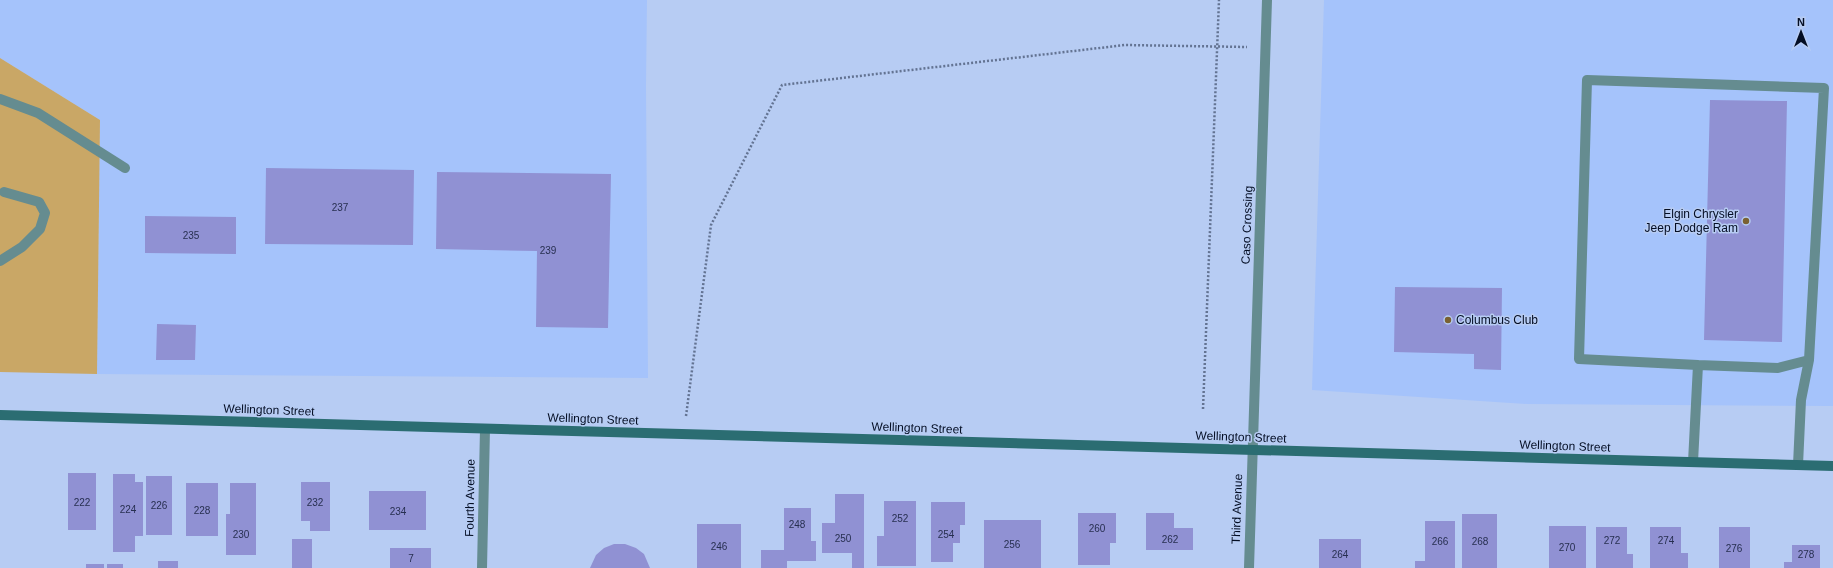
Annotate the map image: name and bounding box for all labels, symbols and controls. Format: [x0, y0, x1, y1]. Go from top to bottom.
north arrow [1781, 12, 1821, 52]
text: N [1797, 16, 1805, 28]
street label: Caso Crossing [1239, 185, 1255, 265]
house number: 237 [332, 202, 349, 213]
place label: Elgin Chrysler Jeep Dodge Ram [1645, 207, 1738, 235]
marker: Elgin Chrysler Jeep Dodge Ram [1741, 216, 1751, 226]
house number: 235 [183, 230, 200, 241]
house number: 239 [540, 245, 557, 256]
place label: Columbus Club [1456, 313, 1538, 327]
marker: Columbus Club [1443, 315, 1453, 325]
street label: Wellington Street [223, 401, 315, 419]
street label: Wellington Street [547, 410, 639, 428]
street label: Wellington Street [871, 419, 963, 437]
street label: Wellington Street [1195, 428, 1287, 446]
street label: Wellington Street [1519, 437, 1611, 455]
street label: Fourth Avenue [462, 459, 478, 537]
street label: Third Avenue [1229, 473, 1245, 544]
house number: 222 [74, 497, 91, 508]
house number: 232 [307, 497, 324, 508]
house number: 226 [151, 500, 168, 511]
house number: 224 [120, 504, 137, 515]
house number: 228 [194, 505, 211, 516]
house number: 234 [390, 506, 407, 517]
house number: 252 [892, 513, 909, 524]
house number: 248 [789, 519, 806, 530]
house number: 260 [1089, 523, 1106, 534]
house number: 230 [233, 529, 250, 540]
house number: 254 [938, 529, 955, 540]
house number: 250 [835, 533, 852, 544]
house number: 262 [1162, 534, 1179, 545]
house number: 272 [1604, 535, 1621, 546]
house number: 274 [1658, 535, 1675, 546]
house number: 266 [1432, 536, 1449, 547]
house number: 268 [1472, 536, 1489, 547]
house number: 256 [1004, 539, 1021, 550]
house number: 246 [711, 541, 728, 552]
house number: 270 [1559, 542, 1576, 553]
house number: 276 [1726, 543, 1743, 554]
house number: 264 [1332, 549, 1349, 560]
house number: 278 [1798, 549, 1815, 560]
house number: 7 [408, 553, 414, 564]

